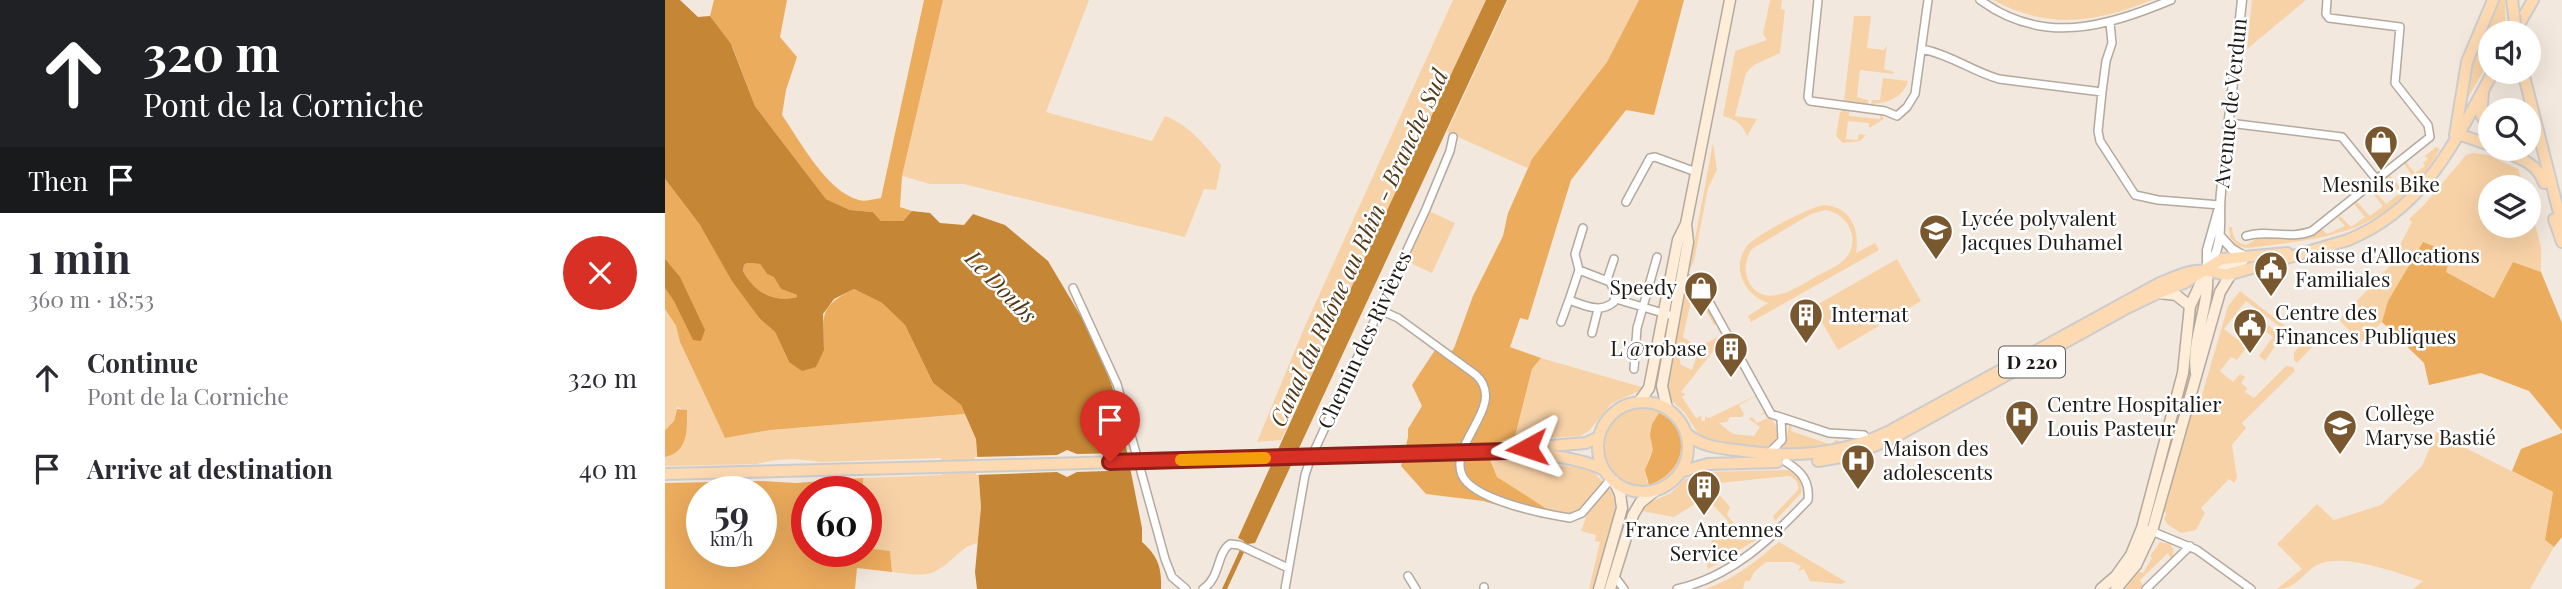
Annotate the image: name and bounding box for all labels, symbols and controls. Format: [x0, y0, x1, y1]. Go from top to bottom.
street label: Avenue de Verdun [2206, 16, 2252, 190]
text: 320 m [143, 19, 280, 84]
map controls [2478, 21, 2541, 238]
button: sound [2478, 21, 2541, 84]
icon: ahead [28, 28, 119, 119]
water label: Canal du Rhône au Rhin - Branche Sud [1261, 63, 1454, 431]
text: Pont de la Corniche [143, 82, 424, 125]
button: search [2478, 98, 2541, 161]
shop icon: Mesnils Bike [2362, 123, 2400, 172]
icon: arrive [102, 161, 140, 199]
text: Then [28, 163, 88, 198]
place label: Mesnils Bike [2322, 169, 2440, 197]
button: layers [2478, 175, 2541, 238]
place label: Lycée polyvalent Jacques Duhamel [1960, 203, 2123, 255]
school or university icon: Lycée polyvalent Jacques Duhamel [1917, 212, 1955, 261]
text: 1 min [28, 229, 131, 285]
button: close [563, 236, 637, 310]
place label: Caisse d'Allocations Familiales [2295, 240, 2480, 292]
water label: Le Doubs [959, 242, 1045, 329]
street label: Chemin des Rivières [1310, 246, 1417, 433]
public building icon: Caisse d'Allocations Familiales [2252, 249, 2290, 298]
shop icon: Speedy [1682, 269, 1720, 318]
place label: Speedy [1609, 272, 1677, 300]
text: 360 m · 18:53 [28, 283, 154, 314]
building icon: Internat [1787, 296, 1825, 345]
place label: Centre des Finances Publiques [2275, 297, 2456, 349]
place label: Internat [1831, 299, 1909, 327]
public building icon: Centre des Finances Publiques [2231, 306, 2269, 355]
building icon: L'@robase [1712, 330, 1750, 379]
place label: L'@robase [1610, 333, 1707, 361]
text: Continue [87, 345, 198, 380]
road number: D 220 [1999, 346, 2065, 378]
icon: ahead [28, 359, 66, 397]
text: 320 m [568, 360, 637, 395]
text: Pont de la Corniche [87, 380, 289, 411]
place label: Centre Hospitalier Louis Pasteur [2047, 389, 2222, 441]
pin [1080, 390, 1140, 462]
hospital icon: Centre Hospitalier Louis Pasteur [2003, 398, 2041, 447]
place label: Collège Maryse Bastié [2365, 398, 2496, 450]
icon: arrive [1091, 401, 1129, 439]
school or university icon: Collège Maryse Bastié [2321, 407, 2359, 456]
position arrow [1490, 411, 1564, 485]
place label: Maison des adolescents [1883, 433, 1993, 485]
hospital icon: Maison des adolescents [1839, 442, 1877, 491]
icon: arrive [28, 450, 66, 488]
text: Arrive at destination [87, 451, 333, 486]
text: 40 m [579, 451, 637, 486]
building icon: France Antennes Service [1685, 468, 1723, 517]
speed limit sign: 60 [791, 476, 882, 567]
text: 59 [714, 489, 749, 536]
place label: France Antennes Service [1625, 514, 1783, 566]
text: km/h [710, 527, 753, 551]

